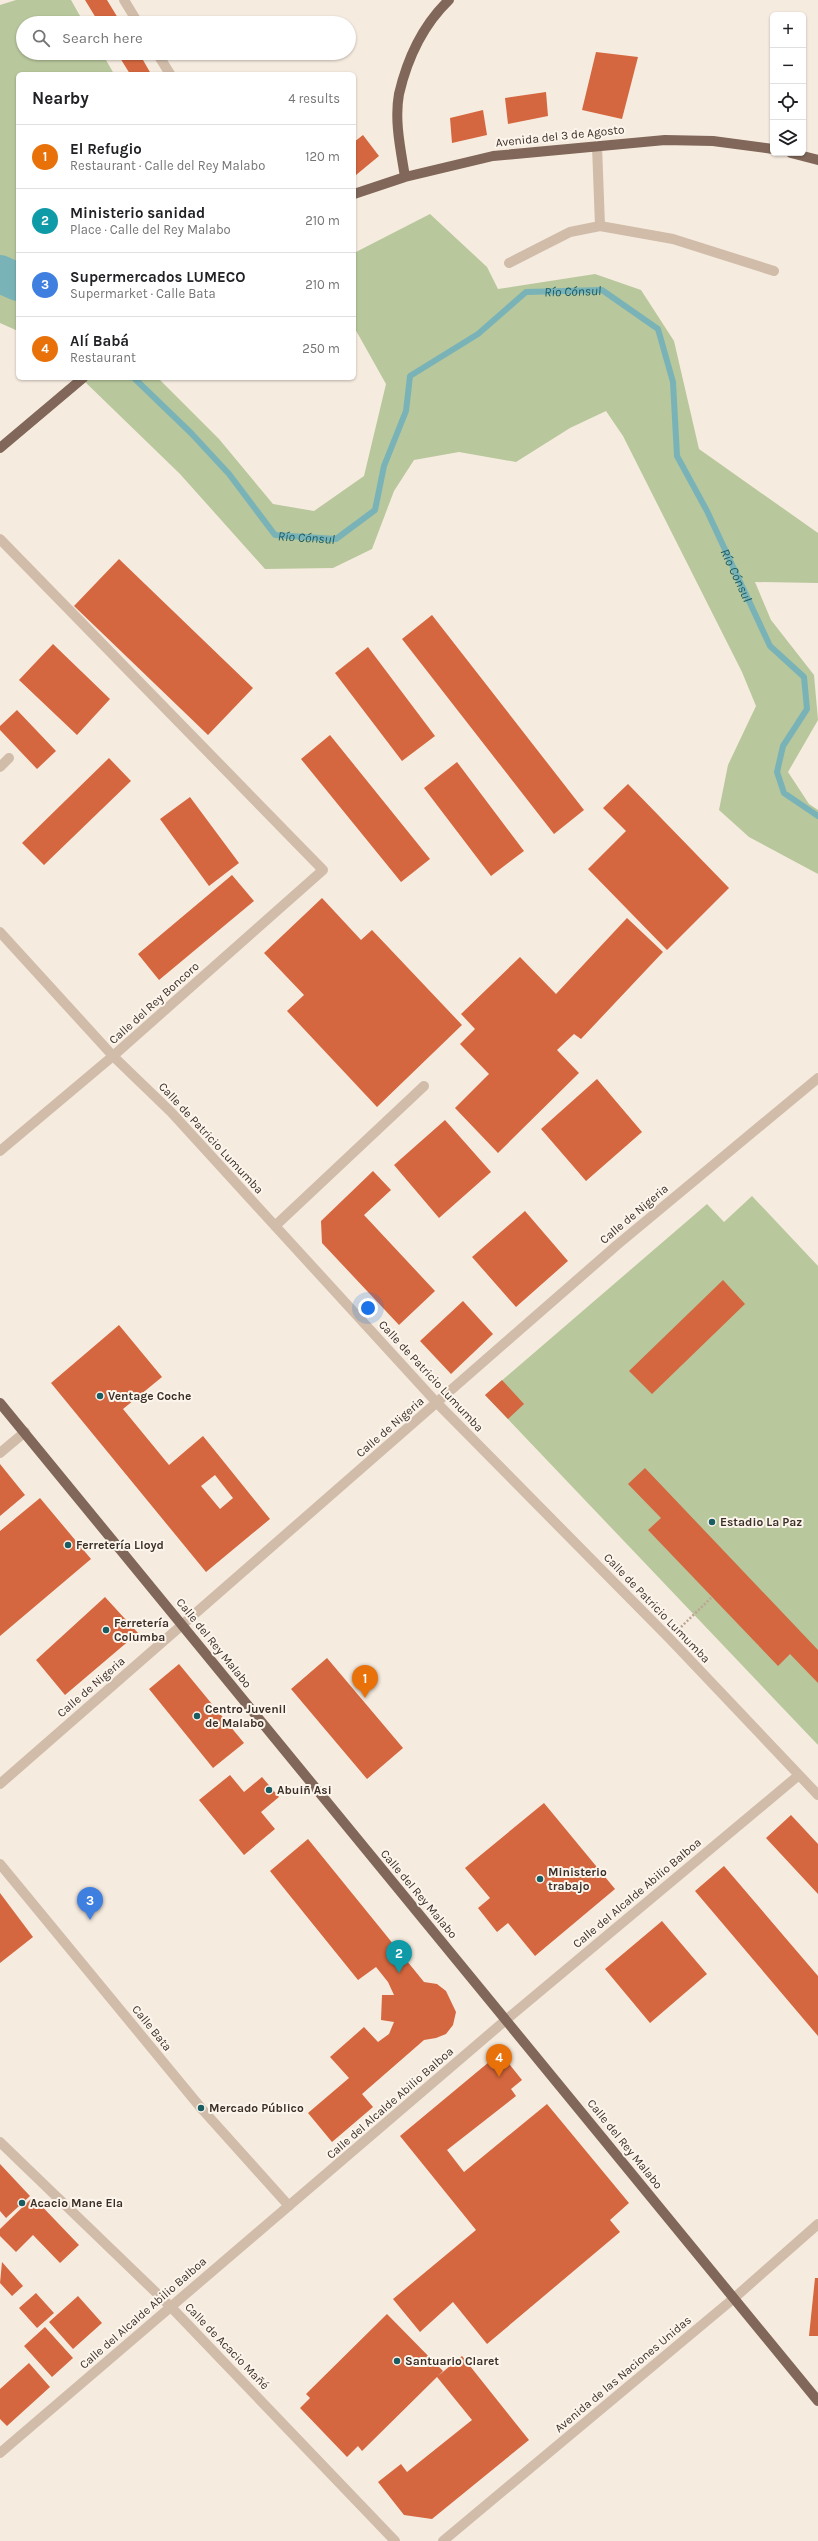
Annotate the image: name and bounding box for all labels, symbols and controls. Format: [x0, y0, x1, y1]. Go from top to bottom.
map controls [770, 12, 806, 156]
button: + [770, 12, 806, 48]
search box [16, 16, 356, 60]
icon: search [30, 27, 52, 49]
text: Search here [62, 29, 143, 47]
button: − [770, 48, 806, 84]
button: locate [770, 84, 806, 120]
text: Nearby [32, 88, 89, 108]
text: 4 results [288, 91, 340, 106]
button: layers [770, 120, 806, 156]
street label: Avenida del 3 de Agosto [495, 122, 625, 150]
text: El Refugio [70, 140, 142, 158]
text: 1 [43, 149, 47, 164]
text: 120 m [305, 149, 340, 164]
text: Restaurant · Calle del Rey Malabo [70, 158, 265, 173]
text: Ministerio sanidad [70, 204, 205, 222]
text: 2 [41, 213, 49, 228]
text: 210 m [305, 213, 340, 228]
text: Place · Calle del Rey Malabo [70, 222, 231, 237]
text: Supermercados LUMECO [70, 268, 246, 286]
text: 3 [41, 277, 49, 292]
text: 210 m [305, 277, 340, 292]
water label: Río Cónsul [544, 283, 601, 300]
text: Supermarket · Calle Bata [70, 286, 216, 301]
text: Alí Babá [70, 332, 129, 350]
text: 4 [41, 341, 49, 356]
text: 250 m [302, 341, 340, 356]
text: Restaurant [70, 350, 136, 365]
water label: Río Cónsul [277, 528, 335, 547]
water label: Río Cónsul [718, 546, 755, 604]
street label: Calle del Rey Boncoro [106, 959, 202, 1047]
street label: Calle de Patricio Lumumba [156, 1079, 266, 1197]
street label: Calle de Nigeria [597, 1181, 671, 1247]
your location [358, 1298, 378, 1318]
street label: Calle de Patricio Lumumba [376, 1317, 486, 1435]
place label: Ventage Coche [108, 1389, 191, 1403]
marker: Ventage Coche [95, 1391, 105, 1401]
street label: Calle de Nigeria [353, 1394, 427, 1460]
place label: Estadio La Paz [720, 1515, 802, 1529]
marker: Estadio La Paz [707, 1517, 717, 1527]
place label: Ferretería Lloyd [76, 1538, 164, 1552]
marker: Ferretería Lloyd [63, 1540, 73, 1550]
street label: Calle de Patricio Lumumba [601, 1550, 713, 1666]
street label: Calle del Rey Malabo [173, 1595, 255, 1691]
place label: Ferretería Columba [114, 1616, 169, 1644]
marker: Ferretería Columba [101, 1625, 111, 1635]
street label: Calle de Nigeria [54, 1654, 128, 1720]
pin: 1 [352, 1665, 378, 1698]
place label: Centro Juvenil de Malabo [205, 1702, 286, 1730]
marker: Centro Juvenil de Malabo [192, 1711, 202, 1721]
place label: Abuiñ Asi [277, 1783, 332, 1797]
marker: Abuiñ Asi [264, 1785, 274, 1795]
street label: Calle del Alcalde Abilio Balboa [570, 1835, 704, 1951]
street label: Calle del Rey Malabo [378, 1847, 460, 1941]
place label: Ministerio trabajo [548, 1865, 607, 1893]
marker: Ministerio trabajo [535, 1874, 545, 1884]
pin: 3 [77, 1887, 103, 1920]
pin: 2 [386, 1940, 412, 1973]
street label: Calle Bata [129, 2002, 175, 2054]
street label: Calle del Alcalde Abilio Balboa [324, 2044, 456, 2162]
pin: 4 [486, 2044, 512, 2077]
street label: Calle del Rey Malabo [584, 2096, 666, 2192]
place label: Mercado Público [209, 2101, 304, 2115]
marker: Mercado Público [196, 2103, 206, 2113]
place label: Acacio Mane Ela [30, 2196, 123, 2210]
marker: Acacio Mane Ela [17, 2198, 27, 2208]
street label: Calle del Alcalde Abilio Balboa [77, 2254, 209, 2372]
street label: Calle de Acacio Mañé [182, 2300, 272, 2392]
street label: Avenida de las Naciones Unidas [552, 2313, 694, 2435]
place label: Santuario Claret [405, 2354, 499, 2368]
marker: Santuario Claret [392, 2356, 402, 2366]

